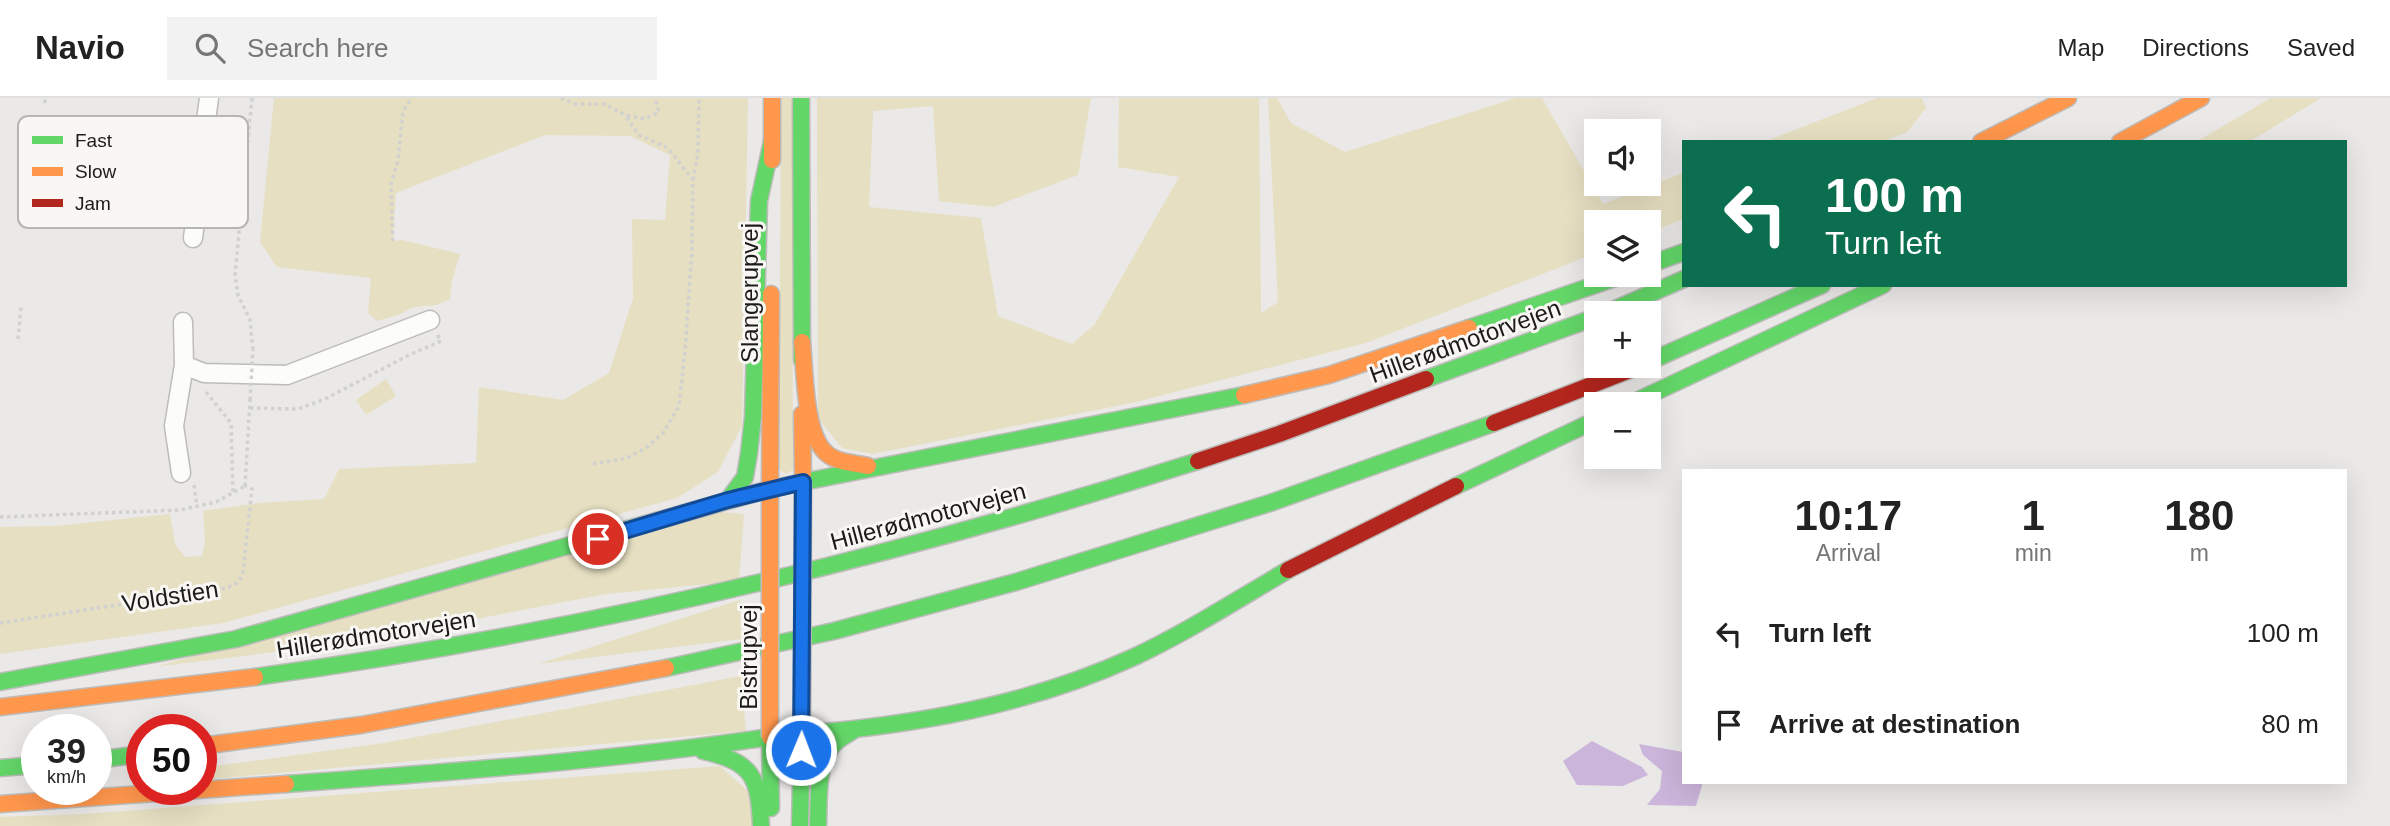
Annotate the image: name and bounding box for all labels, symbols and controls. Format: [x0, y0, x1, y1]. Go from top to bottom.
search box [167, 17, 657, 80]
text: Navio [35, 29, 125, 66]
icon: search [191, 29, 229, 67]
text: Search here [247, 33, 389, 63]
text: Map [2058, 34, 2104, 61]
text: Directions [2142, 34, 2249, 61]
text: Saved [2287, 34, 2355, 61]
legend [18, 116, 248, 228]
map controls [1584, 119, 1661, 469]
button: sound [1584, 119, 1661, 196]
text: Fast [75, 130, 113, 151]
text: Slow [75, 161, 116, 182]
icon: left [1710, 168, 1801, 259]
text: 100 m [1825, 168, 1964, 222]
text: Jam [75, 193, 111, 214]
button: layers [1584, 210, 1661, 287]
street label: Slangerupvej [736, 223, 763, 363]
text: Turn left [1825, 225, 1941, 261]
street label: Hillerødmotorvejen [1366, 294, 1564, 388]
button: + [1584, 301, 1661, 378]
button: − [1584, 392, 1661, 469]
street label: Hillerødmotorvejen [827, 477, 1029, 555]
text: 10:17 [1795, 492, 1902, 539]
text: 1 [2021, 492, 2045, 539]
text: 180 [2164, 492, 2234, 539]
pin [568, 509, 628, 569]
icon: arrive [579, 520, 617, 558]
text: Arrival [1816, 540, 1881, 566]
text: min [2015, 540, 2052, 566]
text: m [2190, 540, 2209, 566]
street label: Voldstien [120, 575, 220, 617]
street label: Bistrupvej [735, 604, 762, 710]
street label: Hillerødmotorvejen [274, 605, 478, 663]
icon: left [1710, 615, 1748, 653]
text: Turn left [1769, 618, 1871, 648]
text: 100 m [2247, 618, 2319, 648]
icon: arrive [1710, 706, 1748, 744]
text: Arrive at destination [1769, 709, 2020, 739]
text: 80 m [2261, 709, 2319, 739]
position arrow [764, 713, 838, 787]
speed limit sign: 50 [126, 714, 217, 805]
text: 39 [47, 731, 86, 770]
text: km/h [47, 767, 86, 787]

